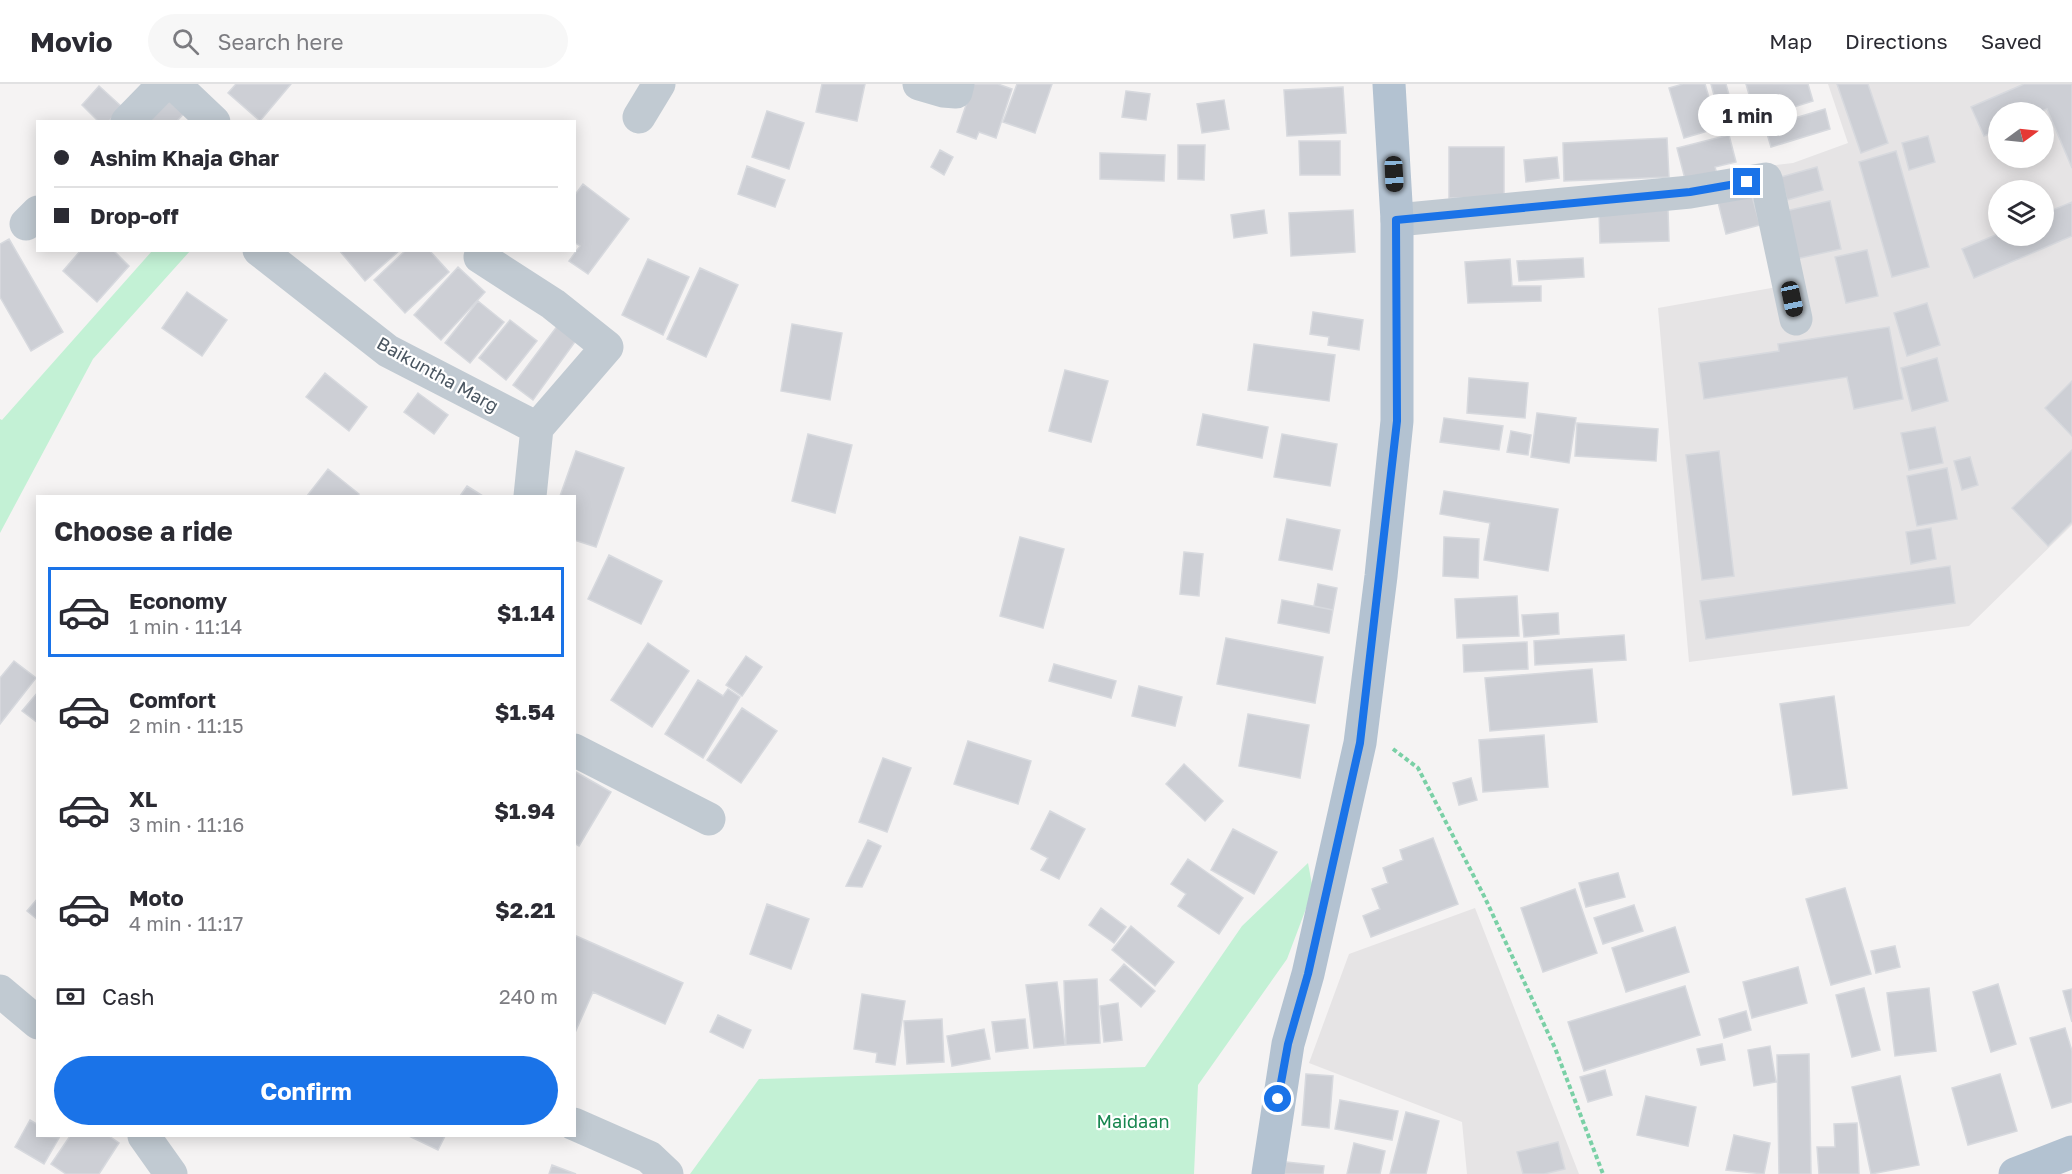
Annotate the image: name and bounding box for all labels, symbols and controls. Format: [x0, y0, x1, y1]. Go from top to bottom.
search box [148, 14, 568, 68]
text: Movio [30, 25, 112, 58]
icon: search [169, 25, 202, 58]
text: Search here [217, 28, 344, 55]
text: Map [1769, 28, 1812, 54]
text: Directions [1845, 28, 1948, 54]
text: Saved [1981, 28, 2042, 54]
callout: 1 min [1698, 95, 1796, 137]
north arrow [1988, 102, 2054, 168]
map controls [1988, 102, 2054, 246]
text: 1 min [1722, 103, 1773, 127]
text: Ashim Khaja Ghar [90, 144, 279, 171]
car [1384, 156, 1404, 192]
route end [1733, 168, 1760, 195]
button: layers [1988, 180, 2054, 246]
text: Drop-off [90, 202, 179, 229]
car [1779, 280, 1805, 318]
street label: Baikuntha Marg [373, 332, 503, 416]
text: Choose a ride [54, 515, 233, 547]
icon: car [57, 585, 111, 639]
text: Economy [129, 587, 227, 614]
text: $1.14 [497, 599, 555, 626]
text: 1 min · 11:14 [129, 614, 242, 638]
icon: car [57, 684, 111, 738]
text: Comfort [129, 686, 216, 713]
text: $1.54 [495, 698, 555, 725]
text: 2 min · 11:15 [129, 713, 244, 737]
icon: car [57, 783, 111, 837]
text: XL [129, 785, 157, 812]
text: $1.94 [494, 797, 555, 824]
text: 3 min · 11:16 [129, 812, 244, 836]
icon: car [57, 882, 111, 936]
text: Moto [129, 884, 184, 911]
text: $2.21 [495, 896, 555, 923]
text: 4 min · 11:17 [129, 911, 243, 935]
icon: cash [54, 980, 87, 1013]
text: Cash [102, 983, 155, 1010]
text: 240 m [499, 984, 558, 1008]
button: Confirm [54, 1056, 558, 1125]
route start [1264, 1085, 1291, 1112]
park label: Maidaan [1097, 1110, 1169, 1132]

